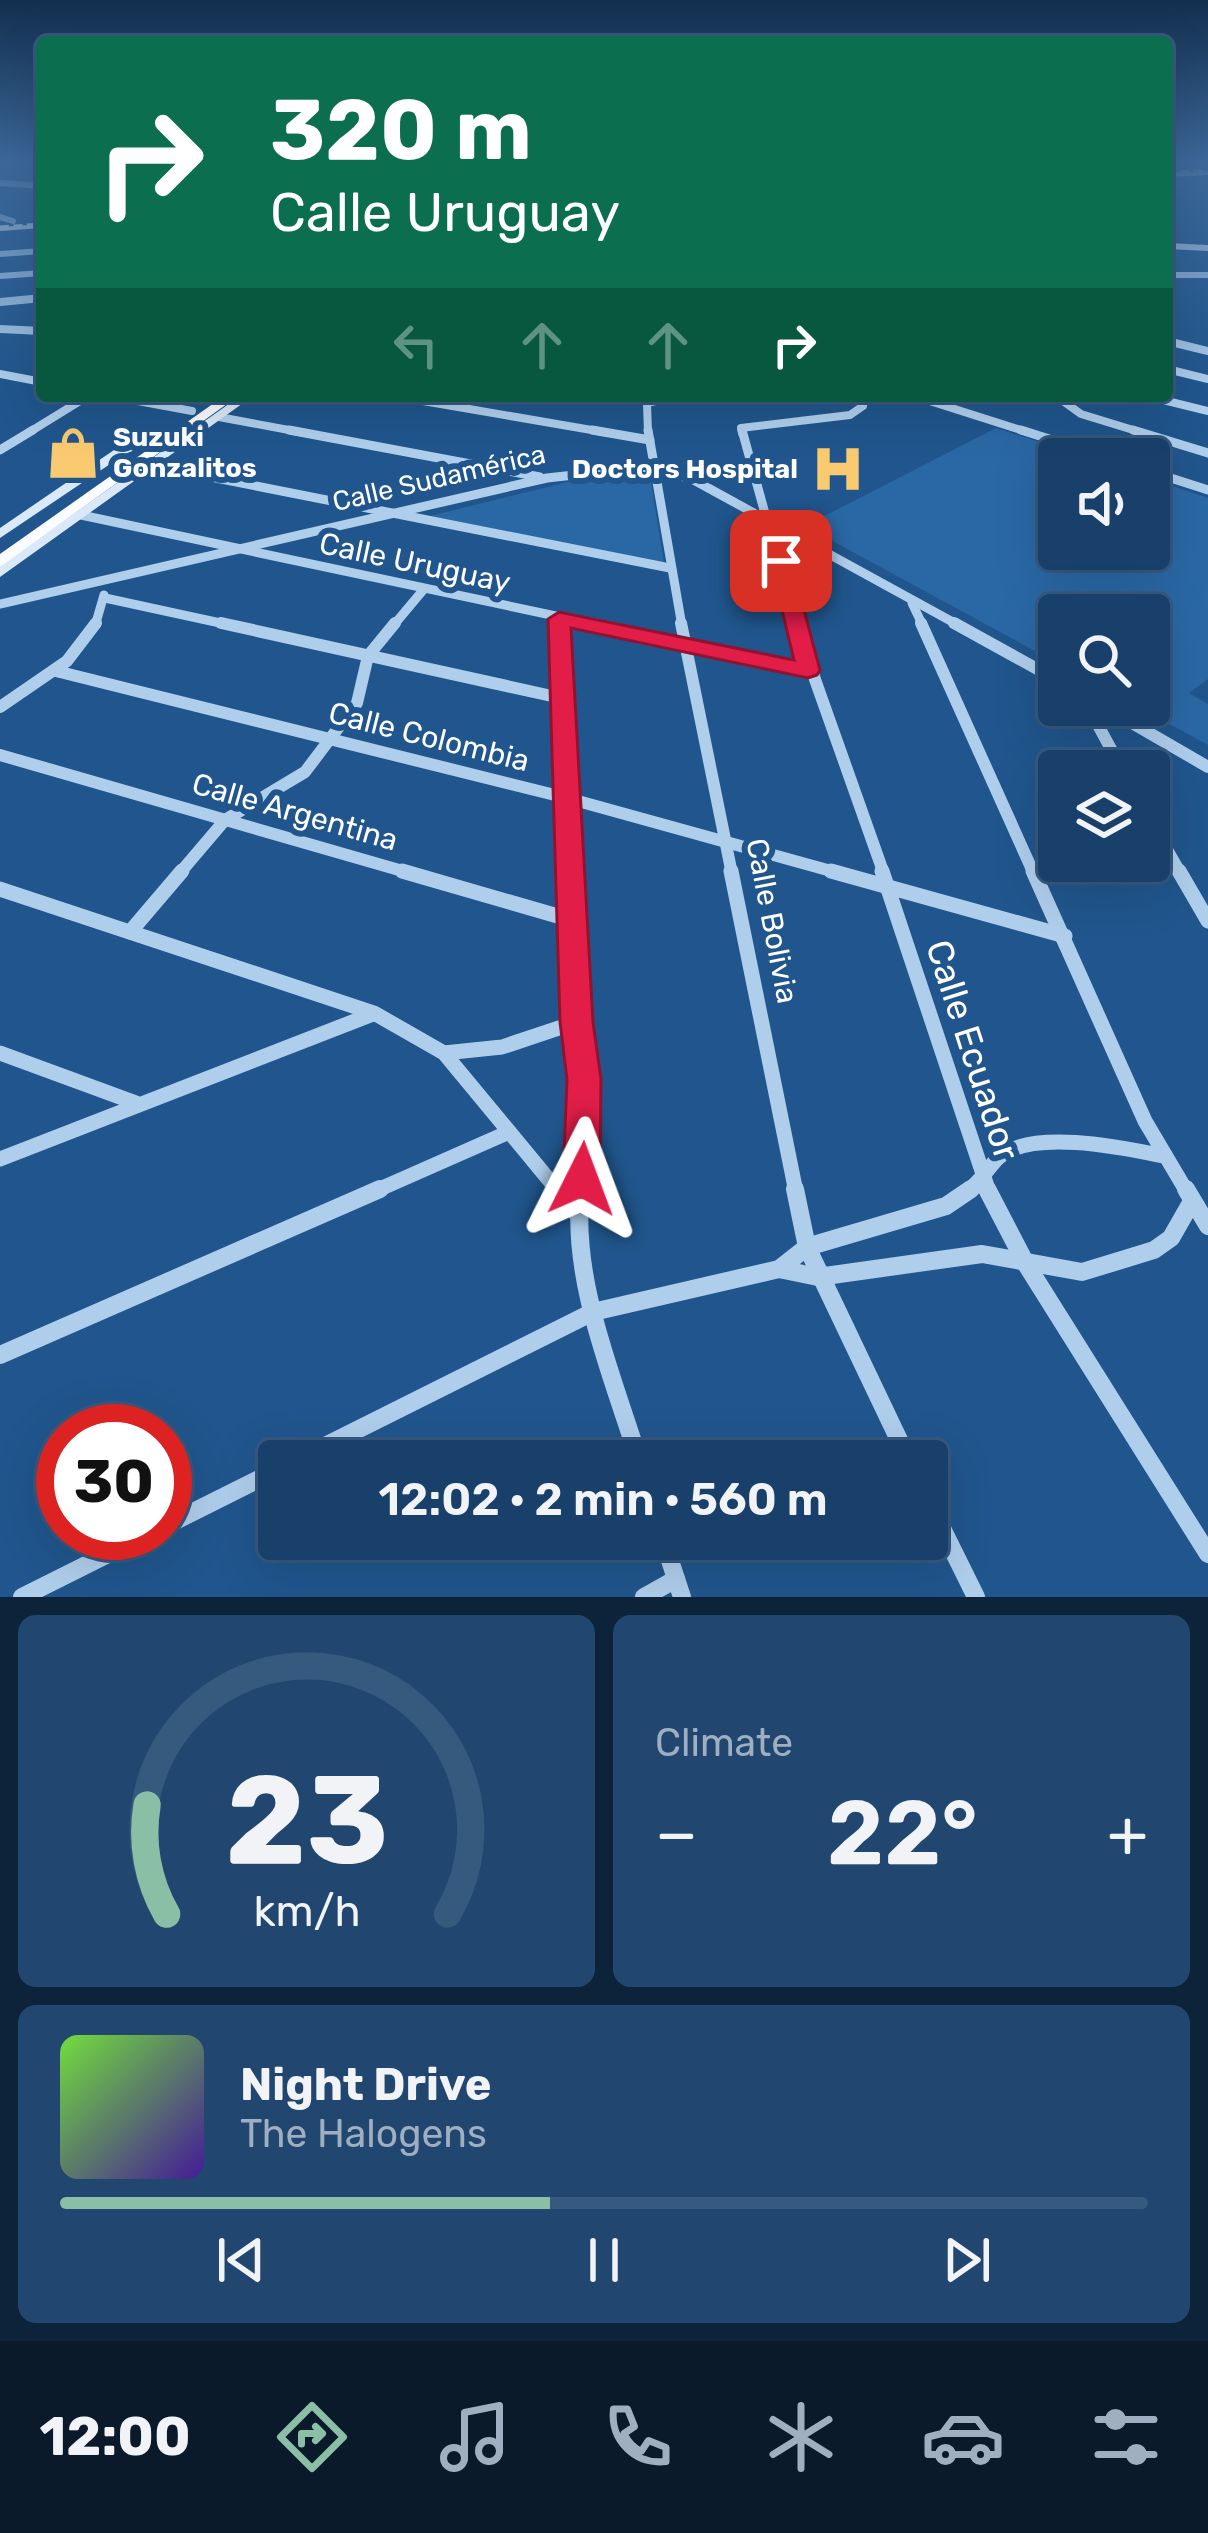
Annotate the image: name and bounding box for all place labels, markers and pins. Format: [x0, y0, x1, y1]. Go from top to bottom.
place label: Suzuki Gonzalitos [113, 421, 257, 484]
shop icon: Suzuki Gonzalitos [44, 424, 102, 482]
hospital icon: Doctors Hospital [809, 440, 867, 498]
place label: Doctors Hospital [572, 453, 798, 485]
pin [730, 510, 832, 612]

